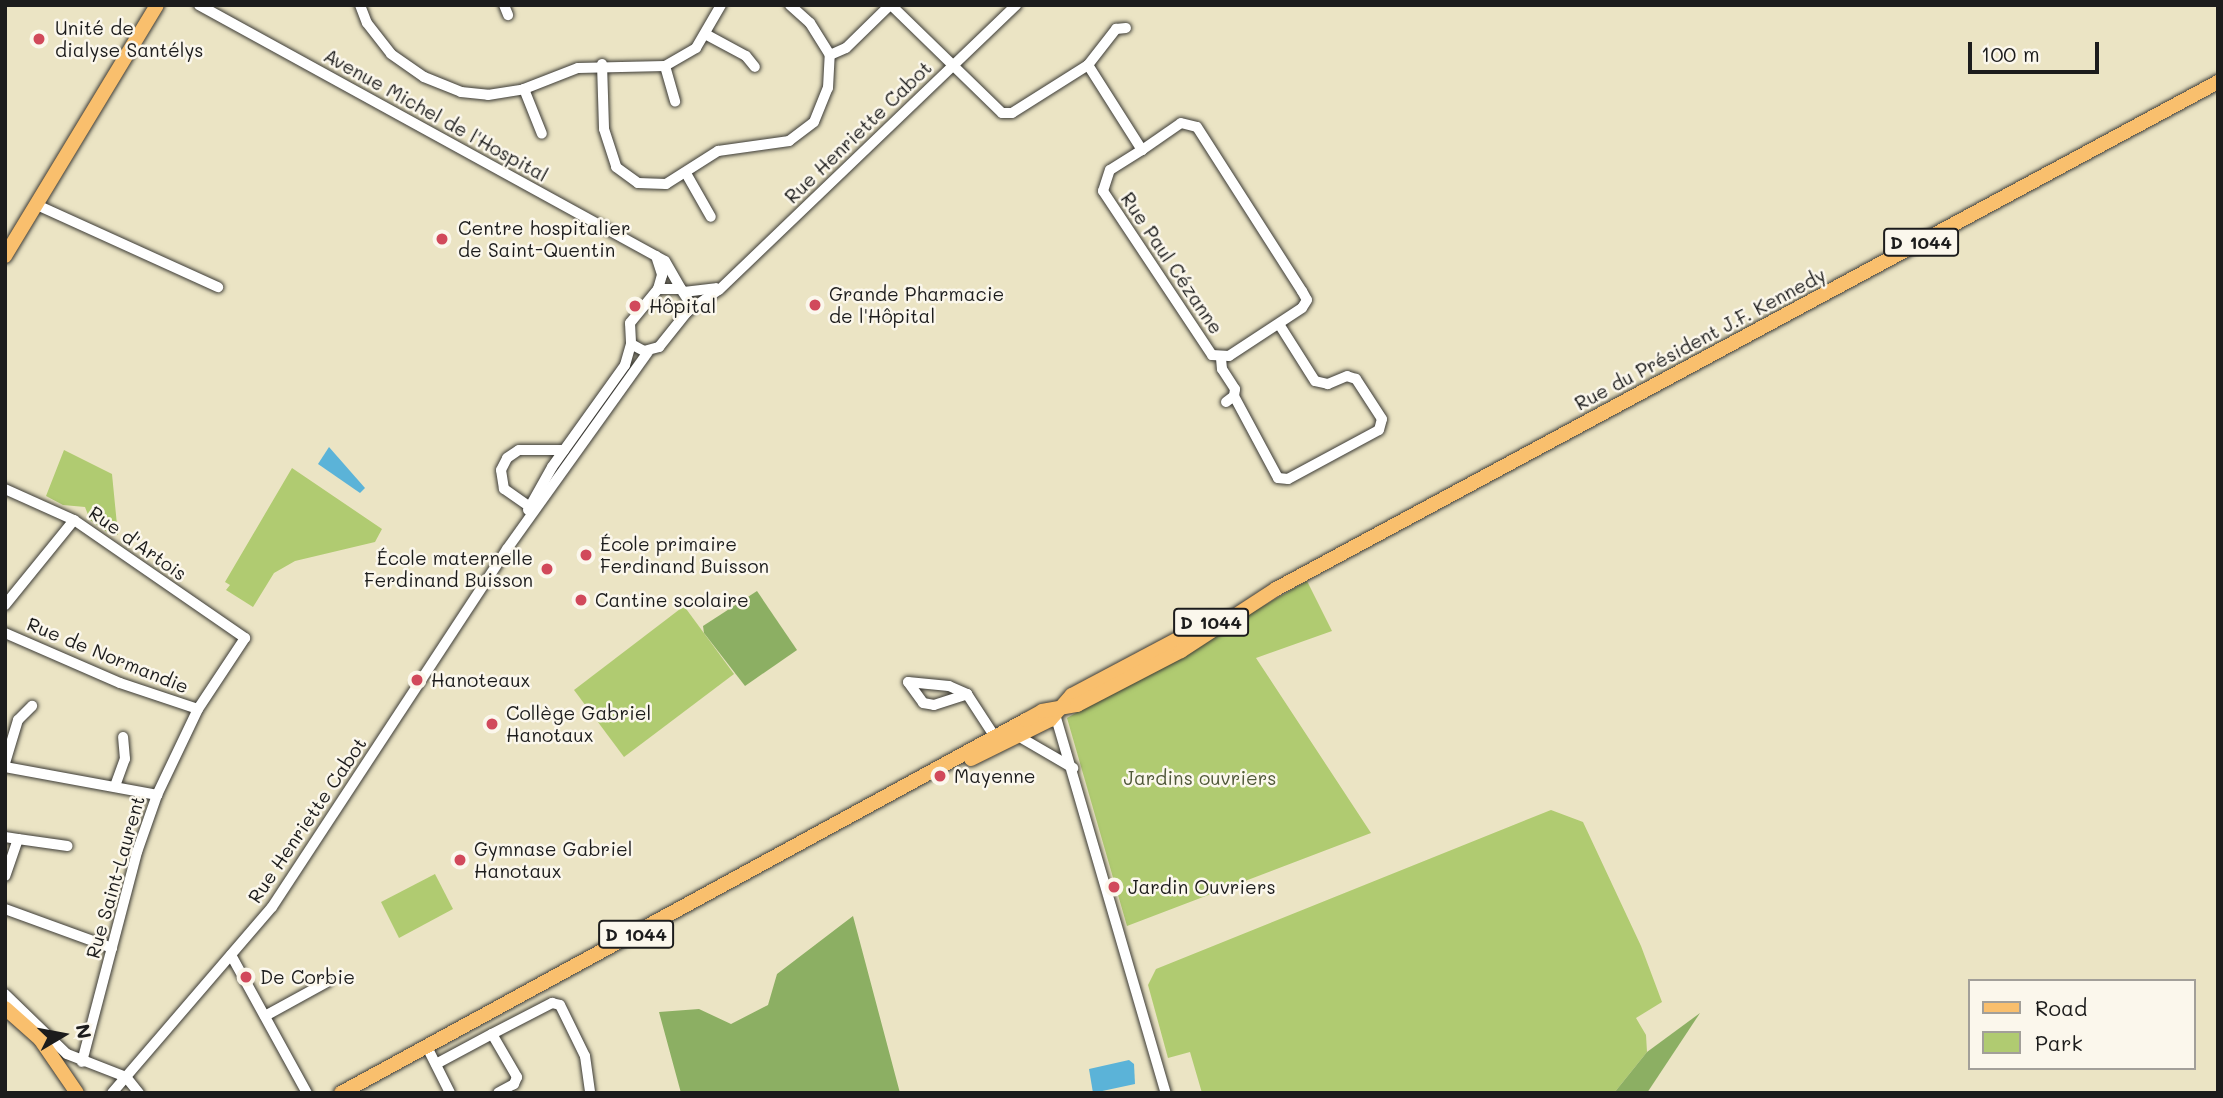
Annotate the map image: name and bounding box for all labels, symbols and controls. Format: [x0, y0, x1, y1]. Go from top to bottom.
place label: Unité de dialyse Santélys [55, 17, 204, 61]
scale bar [1971, 28, 2102, 72]
marker: Unité de dialyse Santélys [29, 29, 49, 49]
text: 100 m [1981, 40, 2040, 67]
street label: Avenue Michel de l'Hospital [320, 44, 552, 186]
street label: Rue Henriette Cabot [780, 56, 936, 208]
street label: Rue Paul Cézanne [1116, 188, 1228, 338]
place label: Centre hospitalier de Saint-Quentin [458, 217, 630, 261]
road number: D 1044 [1882, 228, 1960, 256]
marker: Centre hospitalier de Saint-Quentin [432, 229, 452, 249]
street label: Rue du Président J.F. Kennedy [1571, 263, 1829, 415]
place label: Grande Pharmacie de l'Hôpital [829, 283, 1004, 327]
place label: Hôpital [649, 295, 716, 317]
marker: Grande Pharmacie de l'Hôpital [807, 297, 823, 313]
marker: Hôpital [627, 298, 643, 314]
street label: Rue d'Artois [85, 501, 191, 585]
place label: École primaire Ferdinand Buisson [600, 533, 769, 577]
place label: École maternelle Ferdinand Buisson [364, 547, 533, 591]
marker: École primaire Ferdinand Buisson [578, 547, 594, 563]
marker: École maternelle Ferdinand Buisson [539, 561, 555, 577]
place label: Cantine scolaire [595, 589, 749, 611]
marker: Cantine scolaire [573, 592, 589, 608]
road number: D 1044 [1172, 608, 1250, 636]
street label: Rue de Normandie [24, 612, 192, 698]
place label: Hanoteaux [431, 669, 530, 691]
marker: Hanoteaux [409, 672, 425, 688]
place label: Collège Gabriel Hanotaux [506, 702, 651, 746]
marker: Collège Gabriel Hanotaux [484, 716, 500, 732]
street label: Rue Henriette Cabot [243, 733, 371, 907]
place label: Mayenne [954, 765, 1035, 787]
park label: Jardins ouvriers [1123, 767, 1277, 789]
marker: Mayenne [932, 768, 948, 784]
street label: Rue Saint-Laurent [81, 793, 149, 961]
place label: Gymnase Gabriel Hanotaux [474, 838, 632, 882]
marker: Gymnase Gabriel Hanotaux [452, 852, 468, 868]
place label: Jardin Ouvriers [1128, 876, 1276, 898]
marker: Jardin Ouvriers [1106, 879, 1122, 895]
road number: D 1044 [598, 919, 674, 948]
place label: De Corbie [260, 966, 355, 988]
marker: De Corbie [238, 969, 254, 985]
legend [1968, 979, 2195, 1070]
text: Road [2035, 994, 2087, 1021]
north arrow [28, 1000, 98, 1070]
text: N [71, 1022, 98, 1041]
text: Park [2035, 1029, 2083, 1056]

